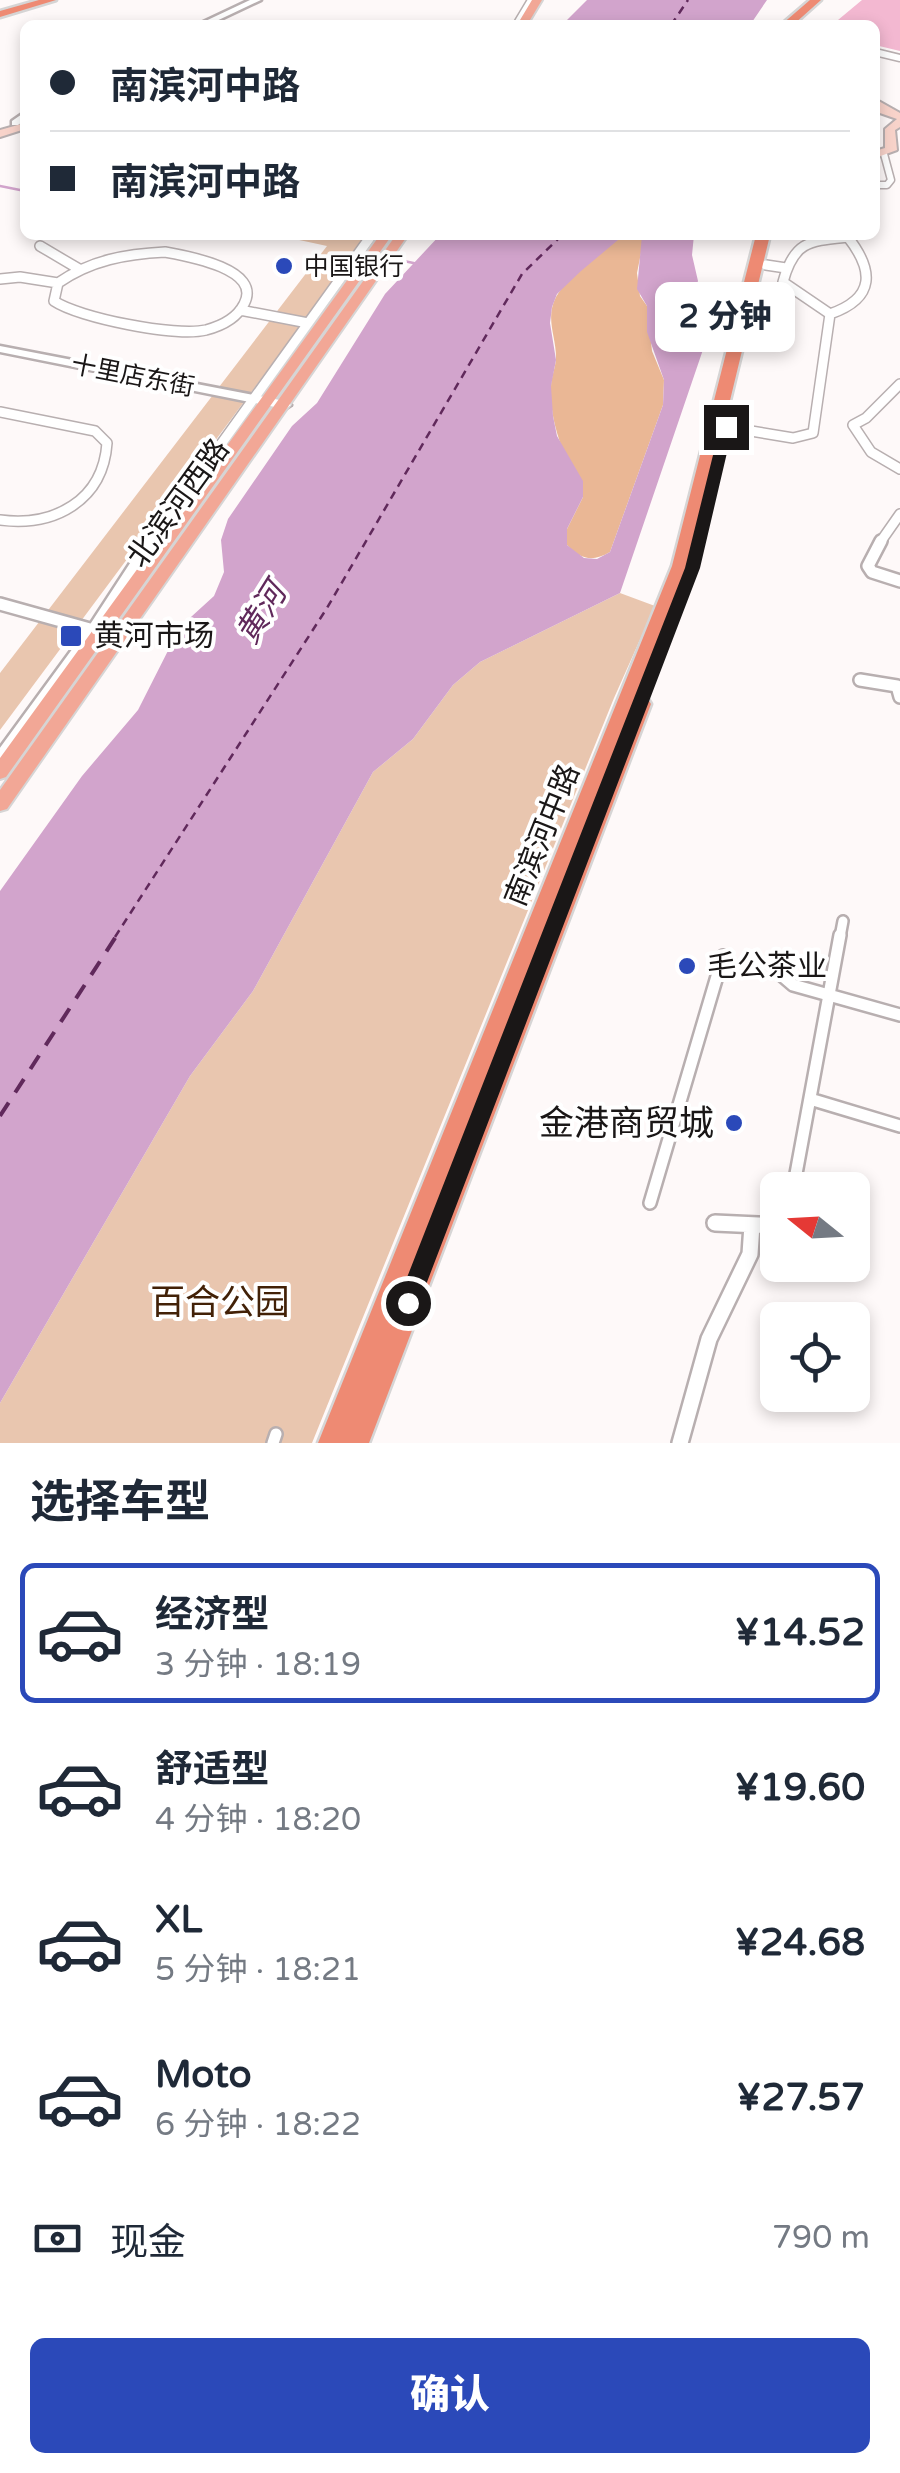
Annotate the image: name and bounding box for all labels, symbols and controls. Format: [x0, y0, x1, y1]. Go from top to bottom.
text: 南滨河中路 [110, 64, 300, 110]
text: 南滨河中路 [110, 160, 300, 206]
place label: 中国银行 [304, 252, 404, 282]
marker: 中国银行 [273, 255, 295, 277]
callout: 2 分钟 [656, 282, 796, 352]
text: 2 分钟 [679, 298, 771, 336]
street label: 十里店东街 [69, 349, 197, 403]
route end [704, 405, 749, 450]
street label: 北滨河西路 [119, 432, 237, 575]
water label: 黄河 [229, 571, 298, 651]
place label: 黄河市场 [94, 618, 214, 655]
marker: 黄河市场 [58, 623, 84, 649]
street label: 南滨河中路 [497, 759, 588, 912]
place label: 毛公茶业 [707, 948, 827, 985]
marker: 毛公茶业 [676, 955, 698, 977]
place label: 金港商贸城 [539, 1103, 714, 1145]
marker: 金港商贸城 [723, 1112, 745, 1134]
north arrow [760, 1172, 870, 1282]
map controls [760, 1172, 870, 1412]
route start [386, 1281, 431, 1326]
park label: 百合公园 [150, 1282, 290, 1324]
button: locate [760, 1302, 870, 1412]
text: 选择车型 [30, 1476, 210, 1530]
icon: car [35, 1588, 125, 1678]
text: 经济型 [155, 1592, 269, 1638]
text: ¥14.52 [735, 1610, 865, 1656]
text: 3 分钟 · 18:19 [155, 1646, 361, 1684]
icon: car [35, 1743, 125, 1833]
text: 舒适型 [155, 1747, 269, 1793]
text: ¥19.60 [735, 1765, 865, 1811]
text: 4 分钟 · 18:20 [155, 1801, 361, 1839]
text: XL [155, 1897, 202, 1943]
icon: car [35, 1898, 125, 1988]
text: ¥24.68 [735, 1920, 865, 1966]
text: 5 分钟 · 18:21 [155, 1951, 361, 1989]
text: Moto [155, 2052, 251, 2098]
icon: car [35, 2053, 125, 2143]
text: ¥27.57 [737, 2075, 865, 2121]
text: 6 分钟 · 18:22 [155, 2106, 361, 2144]
icon: cash [30, 2211, 85, 2266]
text: 790 m [772, 2219, 870, 2257]
text: 现金 [110, 2220, 186, 2266]
button: 确认 [30, 2338, 870, 2453]

